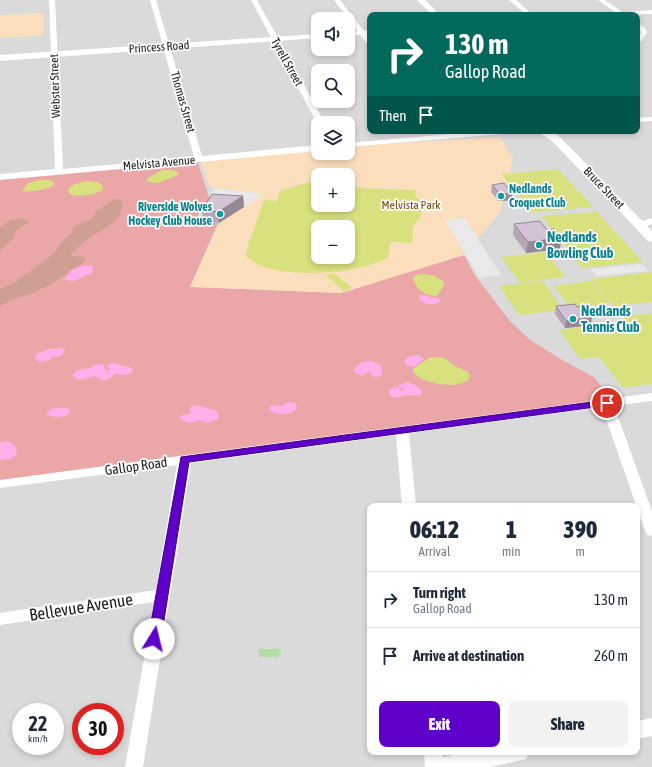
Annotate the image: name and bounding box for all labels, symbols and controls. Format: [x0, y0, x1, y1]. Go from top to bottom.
map controls [311, 12, 355, 264]
button: sound [311, 12, 355, 56]
icon: right [379, 28, 431, 80]
text: 130 m [445, 28, 508, 60]
street label: Tyrell Street [268, 35, 306, 89]
street label: Princess Road [128, 38, 190, 56]
street label: Webster Street [47, 53, 63, 118]
text: Gallop Road [445, 61, 526, 82]
button: search [311, 64, 355, 108]
street label: Thomas Street [168, 70, 199, 135]
icon: arrive [415, 104, 437, 126]
text: Then [379, 107, 407, 124]
button: layers [311, 116, 355, 160]
street label: Melvista Avenue [122, 153, 196, 173]
street label: Bruce Street [581, 164, 628, 212]
button: + [311, 168, 355, 212]
place label: Nedlands Croquet Club [509, 182, 566, 210]
marker: Nedlands Croquet Club [496, 191, 506, 201]
park label: Melvista Park [381, 198, 441, 212]
place label: Riverside Wolves Hockey Club House [128, 200, 213, 228]
marker: Riverside Wolves Hockey Club House [215, 209, 225, 219]
button: − [311, 220, 355, 264]
place label: Nedlands Bowling Club [547, 229, 614, 261]
marker: Nedlands Bowling Club [534, 240, 544, 250]
place label: Nedlands Tennis Club [581, 303, 640, 335]
marker: Nedlands Tennis Club [568, 314, 578, 324]
pin [590, 386, 624, 420]
icon: arrive [596, 392, 618, 414]
street label: Gallop Road [104, 454, 168, 478]
text: 06:12 [410, 516, 459, 543]
text: 1 [506, 516, 517, 543]
text: 390 [563, 516, 597, 543]
text: Arrival [419, 544, 450, 559]
text: min [502, 544, 521, 559]
text: m [576, 544, 585, 559]
text: Turn right [413, 584, 466, 601]
street label: Bellevue Avenue [28, 589, 134, 625]
icon: right [379, 589, 401, 611]
text: 130 m [594, 591, 628, 608]
text: Gallop Road [413, 601, 472, 616]
position arrow [133, 618, 175, 660]
icon: arrive [379, 645, 401, 667]
text: Arrive at destination [413, 647, 524, 664]
text: 260 m [594, 647, 628, 664]
button: Exit [379, 701, 500, 747]
button: Share [508, 701, 628, 747]
speed limit sign: 30 [72, 703, 124, 755]
text: 22 [29, 712, 47, 735]
text: km/h [28, 733, 48, 744]

